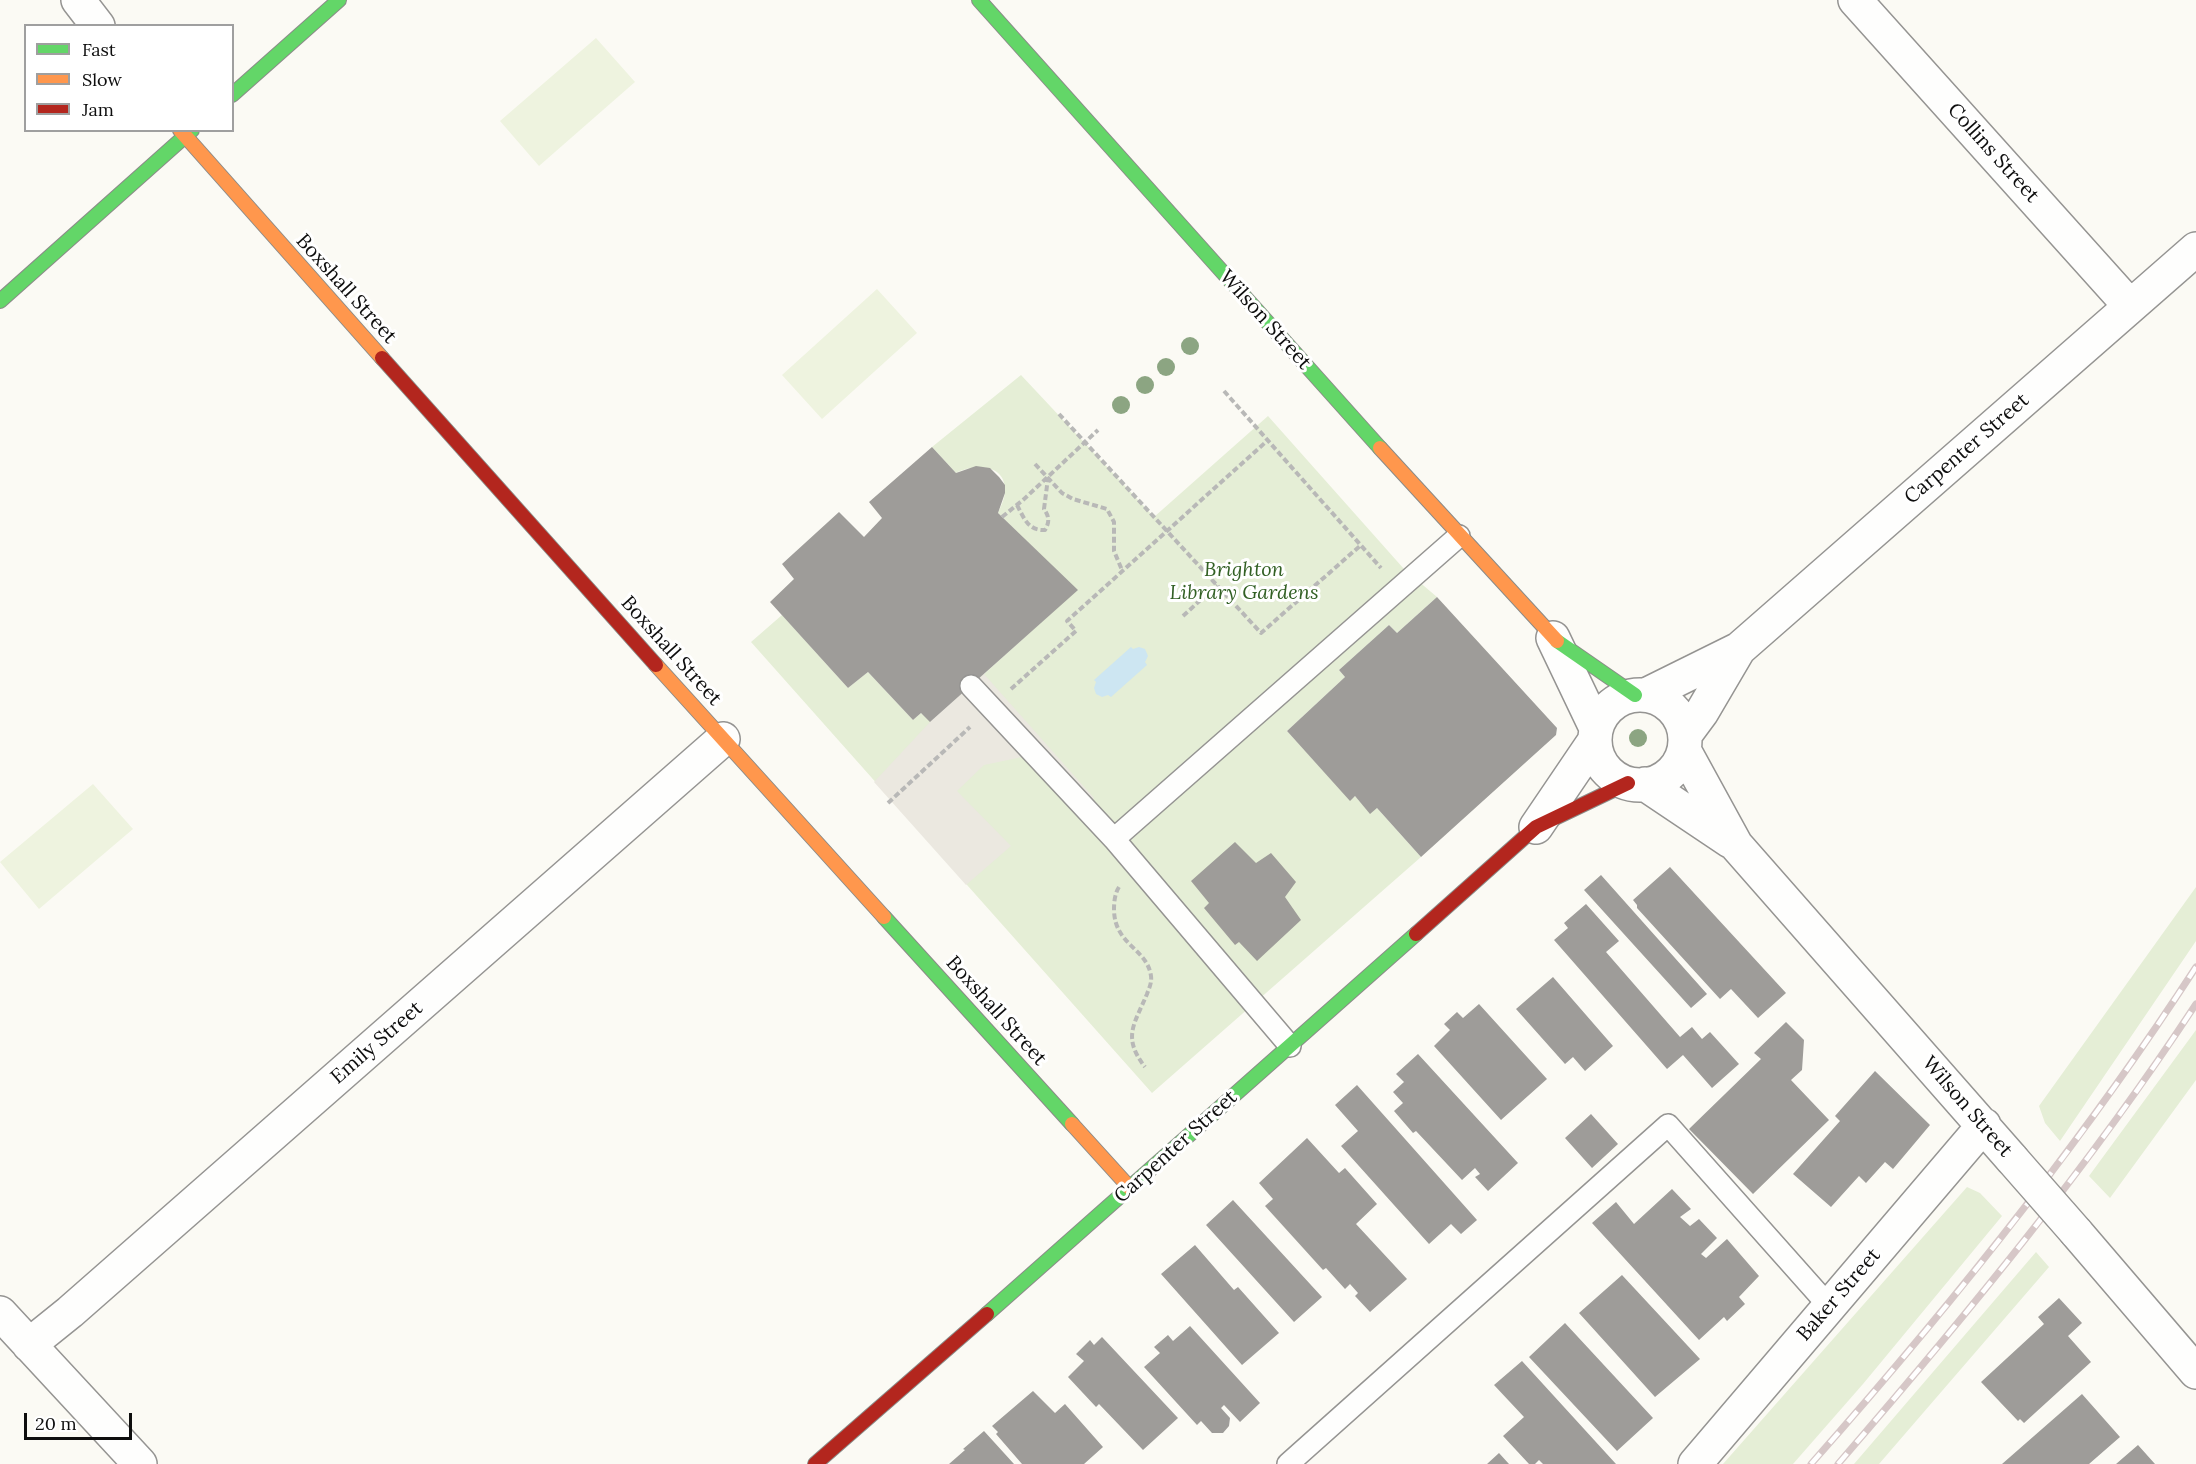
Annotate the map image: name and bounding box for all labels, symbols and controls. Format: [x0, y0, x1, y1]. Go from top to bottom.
legend [24, 24, 234, 132]
text: Fast [82, 38, 116, 61]
text: Slow [82, 68, 122, 91]
text: Jam [82, 98, 114, 121]
street label: Collins Street [1942, 98, 2044, 208]
street label: Boxshall Street [291, 229, 401, 349]
street label: Wilson Street [1214, 265, 1316, 375]
street label: Carpenter Street [1900, 388, 2034, 510]
park label: Brighton Library Gardens [1169, 558, 1319, 605]
street label: Boxshall Street [616, 591, 726, 711]
street label: Boxshall Street [941, 951, 1051, 1071]
street label: Emily Street [326, 997, 428, 1089]
street label: Wilson Street [1917, 1052, 2017, 1162]
street label: Carpenter Street [1110, 1086, 1242, 1208]
street label: Baker Street [1792, 1244, 1886, 1346]
scale bar [27, 1401, 135, 1439]
text: 20 m [35, 1412, 77, 1435]

